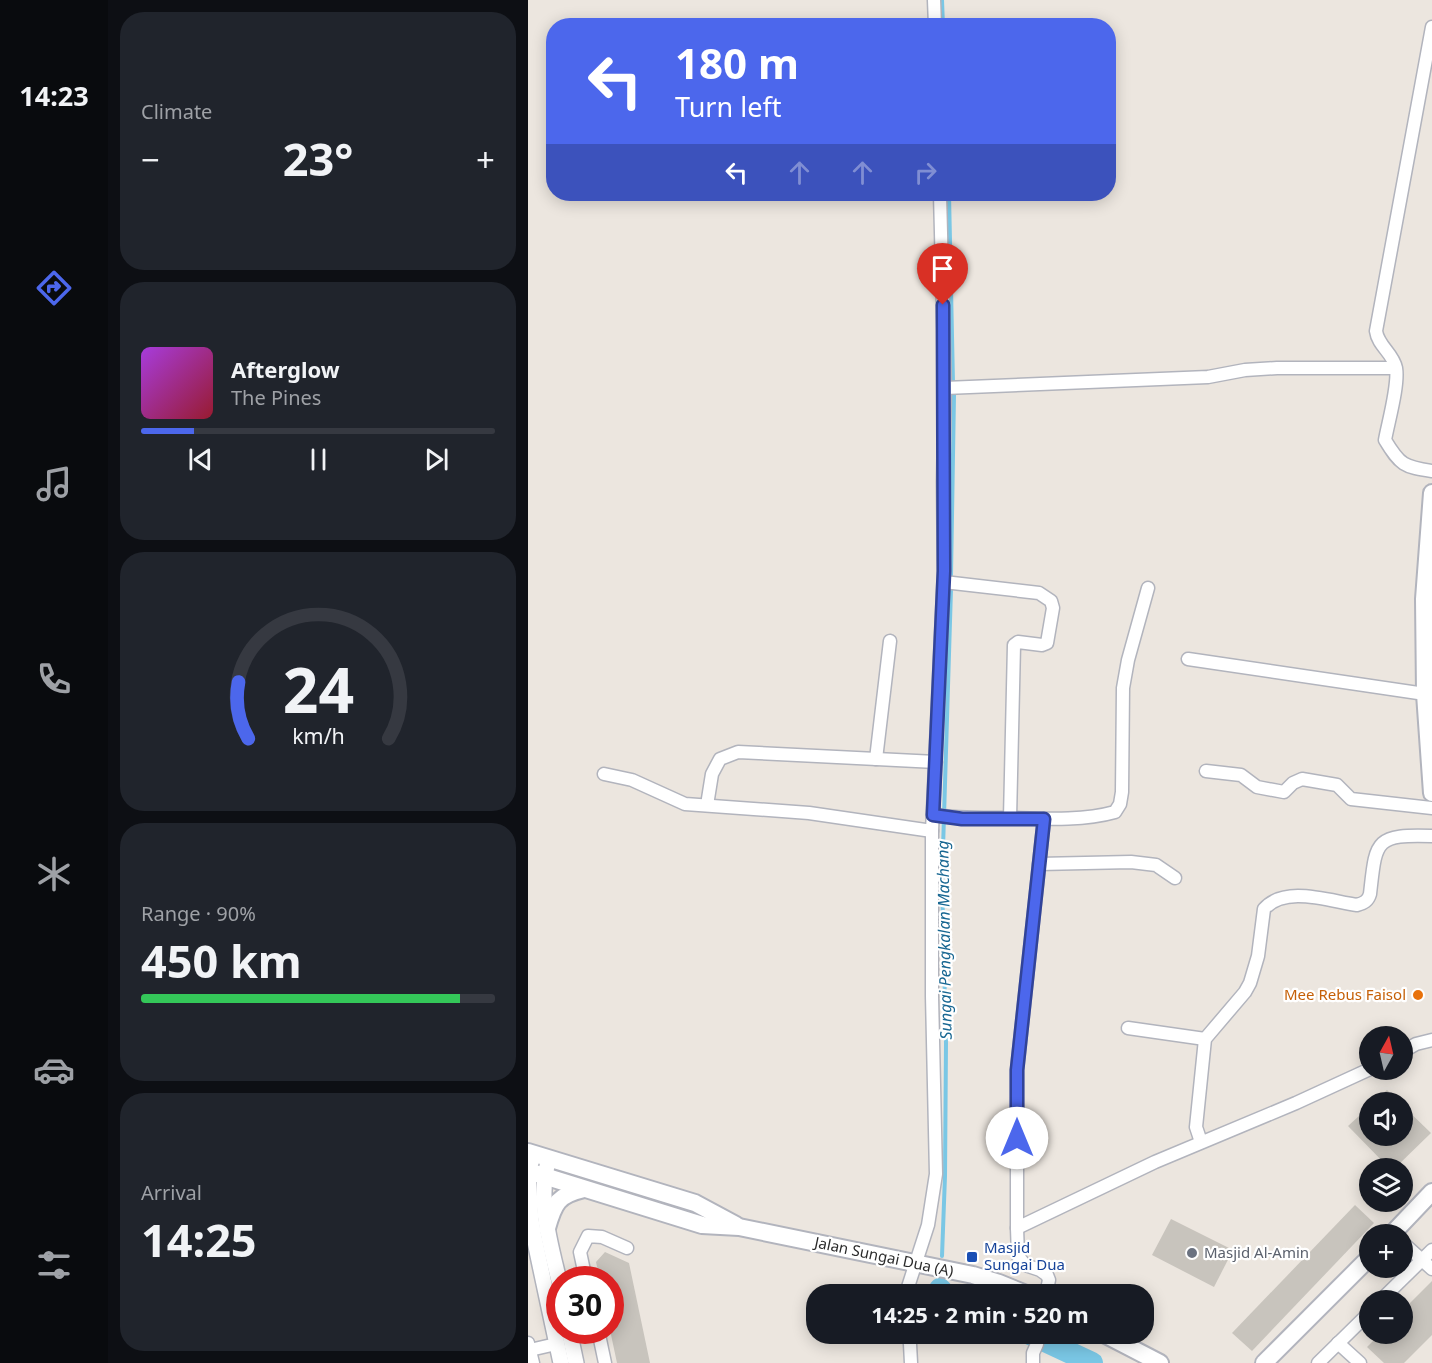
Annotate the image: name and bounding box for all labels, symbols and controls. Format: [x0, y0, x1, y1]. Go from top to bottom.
text: 180 m [675, 34, 799, 91]
icon: left [576, 42, 654, 120]
text: 14:23 [19, 77, 89, 114]
text: Turn left [675, 88, 781, 125]
text: Climate [141, 98, 212, 125]
text: 23° [283, 128, 353, 189]
text: − [141, 137, 160, 182]
text: + [476, 137, 495, 182]
icon: left [720, 156, 753, 189]
icon: ahead [783, 156, 816, 189]
icon: ahead [846, 156, 879, 189]
icon: right [909, 156, 942, 189]
pin [917, 243, 968, 305]
icon: arrive [926, 252, 959, 285]
icon: directions [33, 267, 75, 309]
text: Afterglow [231, 354, 340, 384]
text: The Pines [231, 384, 321, 411]
icon: previous [184, 443, 217, 476]
icon: pause [302, 443, 335, 476]
icon: next [420, 443, 453, 476]
icon: music [33, 463, 75, 505]
text: 24 [282, 646, 354, 731]
icon: phone [33, 658, 75, 700]
text: km/h [292, 721, 344, 750]
water label: Sungai Pengkalan Machang [931, 840, 957, 1040]
icon: climate [33, 853, 75, 895]
text: Range · 90% [141, 900, 256, 927]
text: 450 km [141, 930, 302, 991]
place label: Mee Rebus Faisol [1284, 984, 1406, 1004]
marker: Mee Rebus Faisol [1411, 988, 1425, 1002]
north arrow [1359, 1026, 1413, 1080]
map controls [1359, 1026, 1413, 1344]
icon: car [33, 1049, 75, 1091]
button: sound [1359, 1092, 1413, 1146]
position arrow [985, 1106, 1049, 1170]
button: layers [1359, 1158, 1413, 1212]
text: Arrival [141, 1179, 202, 1206]
text: 14:25 [141, 1209, 257, 1270]
button: + [1359, 1224, 1413, 1278]
street label: Jalan Sungai Dua (A) [811, 1231, 955, 1280]
place label: Masjid Sungai Dua [984, 1237, 1065, 1274]
place label: Masjid Al-Amin [1204, 1242, 1309, 1262]
icon: filters [33, 1244, 75, 1286]
marker: Masjid Al-Amin [1185, 1246, 1199, 1260]
marker: Masjid Sungai Dua [965, 1250, 979, 1264]
speed limit sign: 30 [546, 1266, 624, 1344]
button: − [1359, 1290, 1413, 1344]
text: 14:25 · 2 min · 520 m [871, 1299, 1089, 1329]

